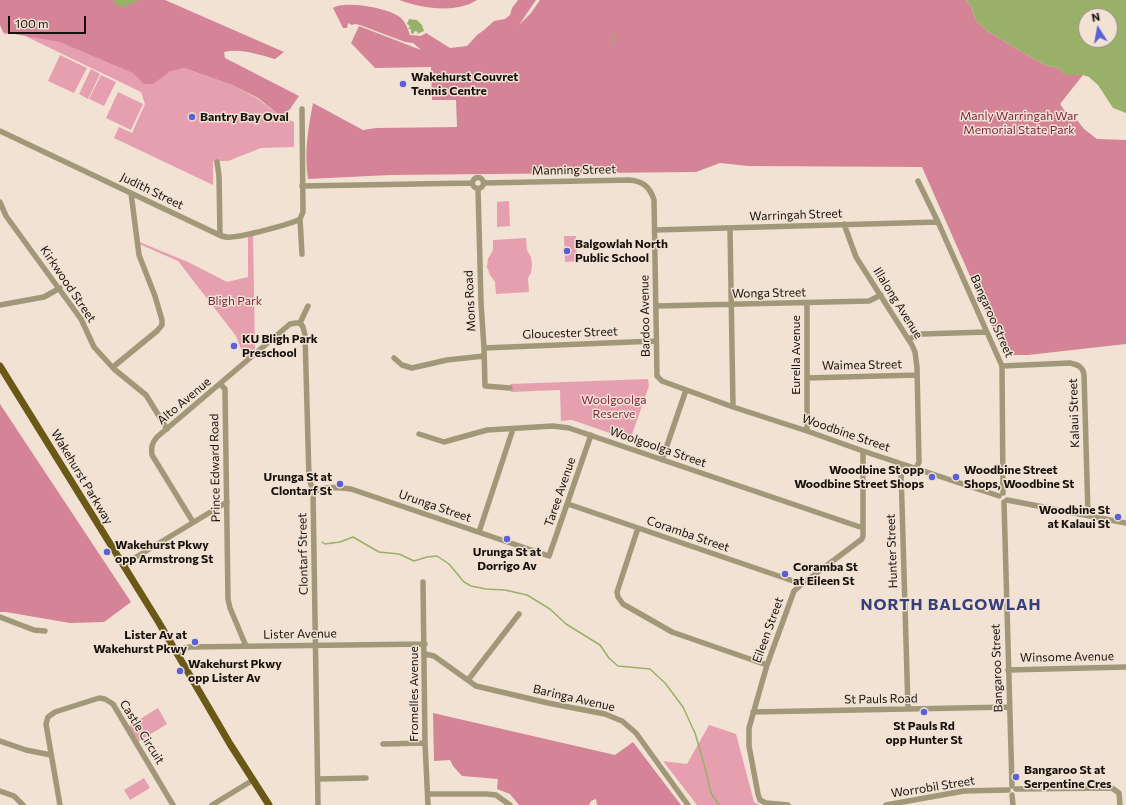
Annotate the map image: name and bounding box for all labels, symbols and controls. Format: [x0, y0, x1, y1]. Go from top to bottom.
scale bar [10, 8, 88, 34]
north arrow [1078, 8, 1118, 48]
text: N [1091, 10, 1101, 24]
text: 100 m [15, 16, 49, 30]
place label: Wakehurst Couvret Tennis Centre [411, 70, 518, 98]
marker: Wakehurst Couvret Tennis Centre [398, 79, 408, 89]
park label: Manly Warringah War Memorial State Park [960, 109, 1078, 137]
place label: Bantry Bay Oval [200, 110, 289, 124]
marker: Bantry Bay Oval [187, 112, 197, 122]
street label: Manning Street [532, 162, 616, 178]
street label: Judith Street [118, 170, 186, 212]
street label: Warringah Street [749, 206, 843, 224]
place label: Balgowlah North Public School [575, 237, 668, 265]
street label: Kirkwood Street [37, 243, 99, 325]
marker: Balgowlah North Public School [562, 246, 572, 256]
street label: Illalong Avenue [870, 265, 926, 341]
street label: Mons Road [461, 270, 479, 332]
street label: Bangaroo Street [967, 273, 1017, 359]
street label: Bardoo Avenue [637, 275, 653, 357]
street label: Wonga Street [732, 285, 806, 301]
park label: Bligh Park [208, 294, 262, 308]
street label: Eurella Avenue [789, 315, 803, 395]
street label: Gloucester Street [522, 324, 618, 342]
place label: KU Bligh Park Preschool [242, 332, 318, 360]
marker: KU Bligh Park Preschool [229, 341, 239, 351]
street label: Waimea Street [822, 357, 902, 373]
street label: Alto Avenue [154, 374, 214, 428]
street label: Kalaui Street [1066, 378, 1082, 448]
park label: Woolgoolga Reserve [581, 393, 647, 421]
street label: Woodbine Street [800, 411, 892, 455]
street label: Prince Edward Road [207, 414, 223, 522]
street label: Woolgoolga Street [608, 424, 708, 470]
street label: Wakehurst Parkway [48, 427, 116, 527]
street label: Taree Avenue [541, 455, 579, 529]
place label: Woodbine St opp Woodbine Street Shops [794, 463, 924, 491]
place label: Woodbine Street Shops, Woodbine St [964, 463, 1074, 491]
place label: Urunga St at Clontarf St [264, 470, 332, 498]
marker: Woodbine St opp Woodbine Street Shops [927, 472, 937, 482]
marker: Woodbine Street Shops, Woodbine St [951, 472, 961, 482]
marker: Urunga St at Clontarf St [335, 479, 345, 489]
street label: Urunga Street [397, 487, 473, 525]
place label: Woodbine St at Kalaui St [1039, 503, 1110, 531]
marker: Woodbine St at Kalaui St [1113, 512, 1123, 522]
street label: Clontarf Street [295, 513, 311, 595]
street label: Coramba Street [645, 513, 731, 555]
street label: Hunter Street [884, 513, 900, 589]
marker: Urunga St at Dorrigo Av [502, 534, 512, 544]
place label: Wakehurst Pkwy opp Armstrong St [115, 538, 213, 566]
place label: Urunga St at Dorrigo Av [473, 545, 541, 573]
marker: Wakehurst Pkwy opp Armstrong St [102, 547, 112, 557]
place label: Coramba St at Eileen St [793, 560, 858, 588]
marker: Coramba St at Eileen St [780, 569, 790, 579]
street label: Eileen Street [749, 595, 787, 665]
district label: NORTH BALGOWLAH [860, 595, 1042, 615]
street label: Bangaroo Street [988, 623, 1006, 713]
street label: Lister Avenue [263, 626, 337, 642]
place label: Lister Av at Wakehurst Pkwy [93, 628, 187, 656]
marker: Lister Av at Wakehurst Pkwy [190, 637, 200, 647]
street label: Fromelles Avenue [407, 646, 421, 742]
street label: Winsome Avenue [1020, 649, 1114, 665]
place label: Wakehurst Pkwy opp Lister Av [188, 657, 282, 685]
marker: Wakehurst Pkwy opp Lister Av [175, 666, 185, 676]
street label: Baringa Avenue [532, 682, 616, 714]
street label: St Pauls Road [844, 691, 918, 707]
street label: Castle Circuit [117, 697, 167, 767]
marker: St Pauls Rd opp Hunter St [919, 707, 929, 717]
place label: St Pauls Rd opp Hunter St [885, 719, 963, 747]
place label: Bangaroo St at Serpentine Cres [1024, 763, 1112, 791]
marker: Bangaroo St at Serpentine Cres [1011, 772, 1021, 782]
street label: Worrobil Street [890, 773, 976, 801]

